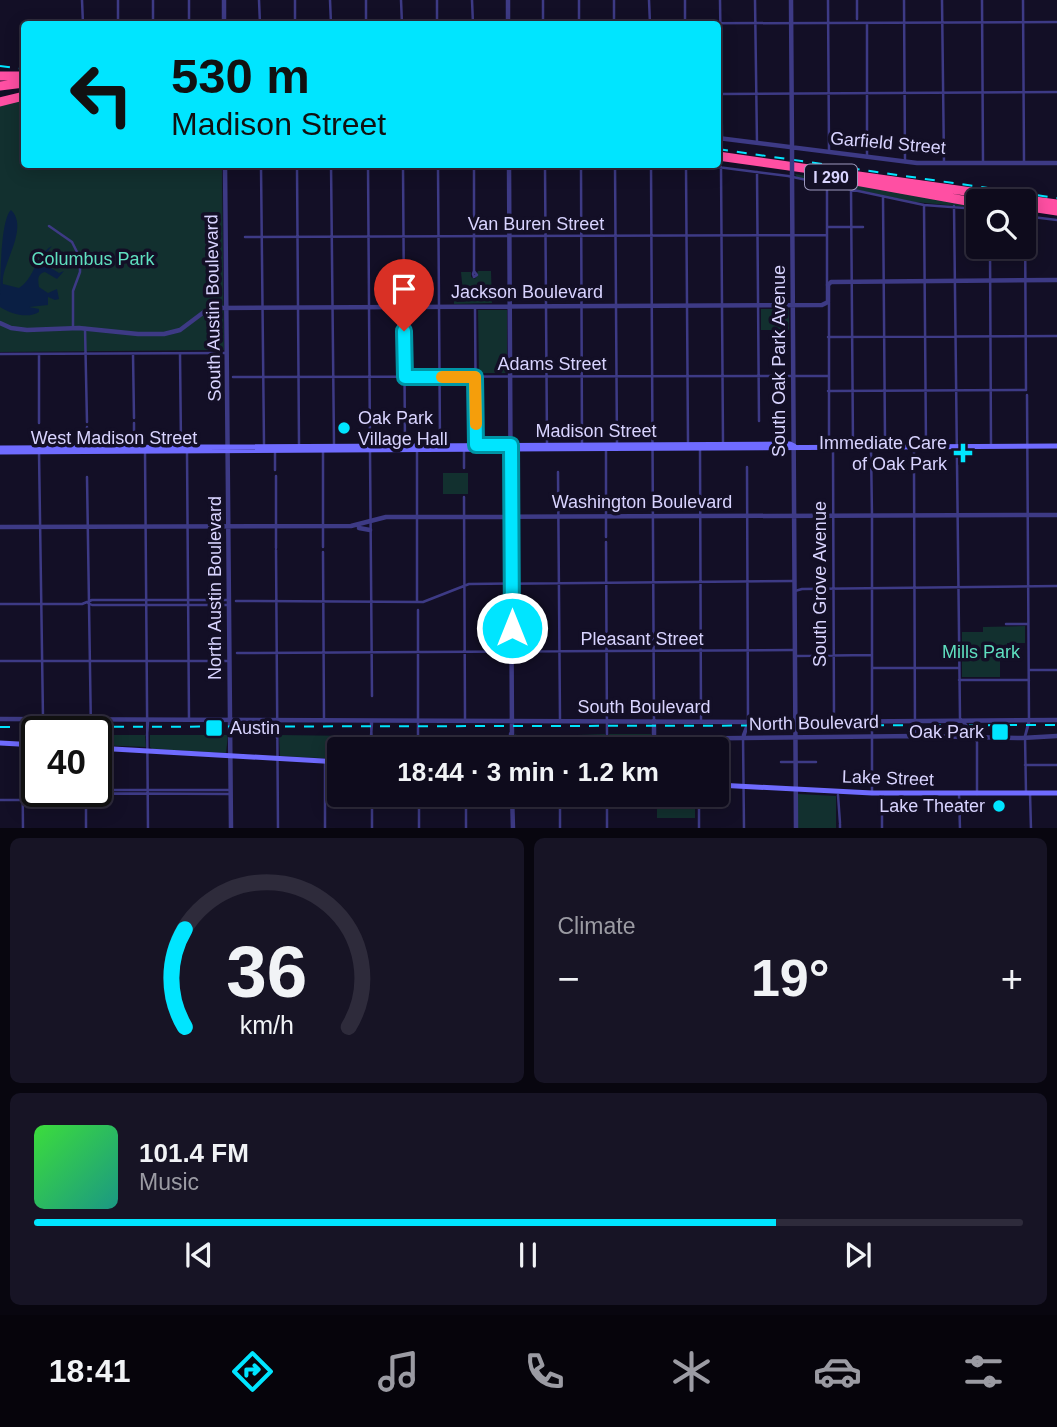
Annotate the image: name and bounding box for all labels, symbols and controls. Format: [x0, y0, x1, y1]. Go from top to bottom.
icon: left [56, 49, 147, 140]
text: 530 m [171, 49, 310, 103]
text: Madison Street [171, 106, 386, 142]
street label: Garfield Street [829, 128, 947, 158]
road number: I 290 [805, 164, 857, 190]
map controls [966, 189, 1036, 259]
button: search [966, 189, 1036, 259]
street label: South Austin Boulevard [201, 214, 225, 402]
street label: Van Buren Street [468, 214, 604, 234]
park label: Columbus Park [31, 249, 156, 269]
pin [374, 259, 434, 331]
street label: South Oak Park Avenue [769, 265, 789, 457]
icon: arrive [385, 270, 423, 308]
street label: Jackson Boulevard [451, 282, 603, 302]
street label: Adams Street [497, 354, 607, 374]
place label: Oak Park Village Hall [358, 408, 448, 449]
marker: Oak Park Village Hall [336, 420, 352, 436]
street label: Madison Street [535, 421, 657, 441]
street label: West Madison Street [31, 428, 197, 448]
place label: Immediate Care of Oak Park [819, 433, 948, 474]
marker: Immediate Care of Oak Park [953, 443, 973, 463]
street label: Washington Boulevard [552, 492, 732, 512]
street label: North Austin Boulevard [205, 496, 225, 680]
street label: South Grove Avenue [810, 501, 830, 667]
position arrow [475, 591, 549, 665]
street label: Pleasant Street [580, 629, 704, 649]
park label: Mills Park [942, 642, 1021, 662]
street label: South Boulevard [577, 697, 711, 717]
street label: North Boulevard [749, 712, 879, 734]
speed limit sign: 40 [21, 716, 112, 807]
marker: Austin [204, 718, 224, 738]
place label: Austin [230, 718, 280, 738]
place label: Oak Park [909, 722, 985, 742]
marker: Oak Park [990, 722, 1010, 742]
text: 18:44 · 3 min · 1.2 km [397, 757, 659, 787]
street label: Lake Street [842, 766, 934, 790]
place label: Lake Theater [879, 796, 985, 816]
marker: Lake Theater [991, 798, 1007, 814]
text: Climate [558, 913, 635, 939]
text: 36 [226, 931, 307, 1012]
text: 19° [751, 949, 830, 1007]
text: − [558, 958, 580, 1000]
text: + [1001, 958, 1023, 1000]
text: km/h [240, 1010, 294, 1038]
text: 101.4 FM [139, 1138, 249, 1168]
text: Music [139, 1169, 199, 1195]
icon: previous [180, 1236, 218, 1274]
icon: pause [509, 1236, 547, 1274]
icon: next [839, 1236, 877, 1274]
icon: directions [228, 1347, 277, 1396]
icon: music [374, 1347, 423, 1396]
icon: phone [520, 1347, 569, 1396]
icon: climate [667, 1347, 716, 1396]
icon: car [813, 1347, 862, 1396]
icon: filters [959, 1347, 1008, 1396]
text: 18:41 [49, 1353, 130, 1389]

